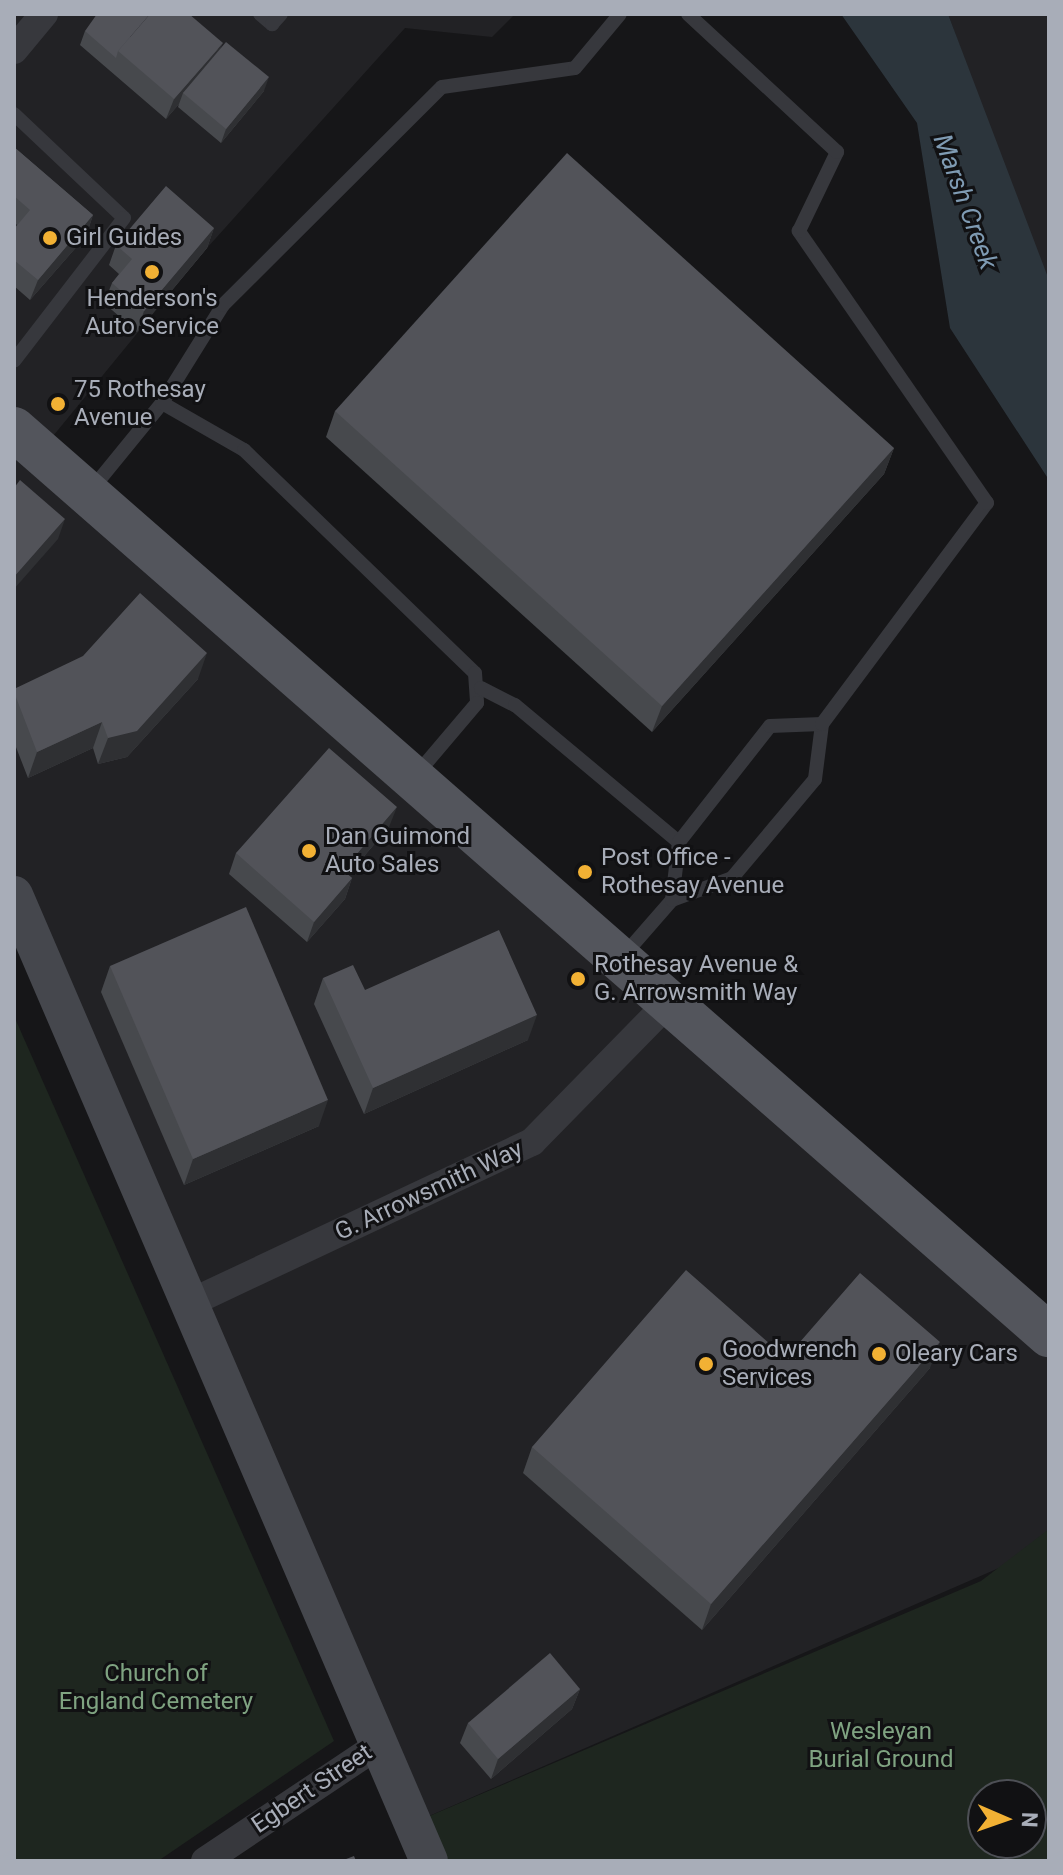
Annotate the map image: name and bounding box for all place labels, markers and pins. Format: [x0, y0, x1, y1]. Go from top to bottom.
place label: Girl Guides [66, 224, 182, 252]
marker: Girl Guides [41, 229, 59, 247]
marker: Henderson's Auto Service [143, 263, 161, 281]
place label: Henderson's Auto Service [85, 285, 219, 341]
place label: 75 Rothesay Avenue [74, 376, 206, 432]
marker: 75 Rothesay Avenue [49, 395, 67, 413]
place label: Dan Guimond Auto Sales [325, 823, 470, 879]
marker: Dan Guimond Auto Sales [300, 842, 318, 860]
place label: Post Office - Rothesay Avenue [601, 844, 784, 900]
marker: Post Office - Rothesay Avenue [576, 863, 594, 881]
place label: Rothesay Avenue & G. Arrowsmith Way [594, 951, 798, 1007]
marker: Rothesay Avenue & G. Arrowsmith Way [569, 970, 587, 988]
place label: Goodwrench Services [722, 1336, 857, 1392]
place label: Oleary Cars [895, 1340, 1018, 1368]
marker: Oleary Cars [870, 1345, 888, 1363]
marker: Goodwrench Services [697, 1355, 715, 1373]

